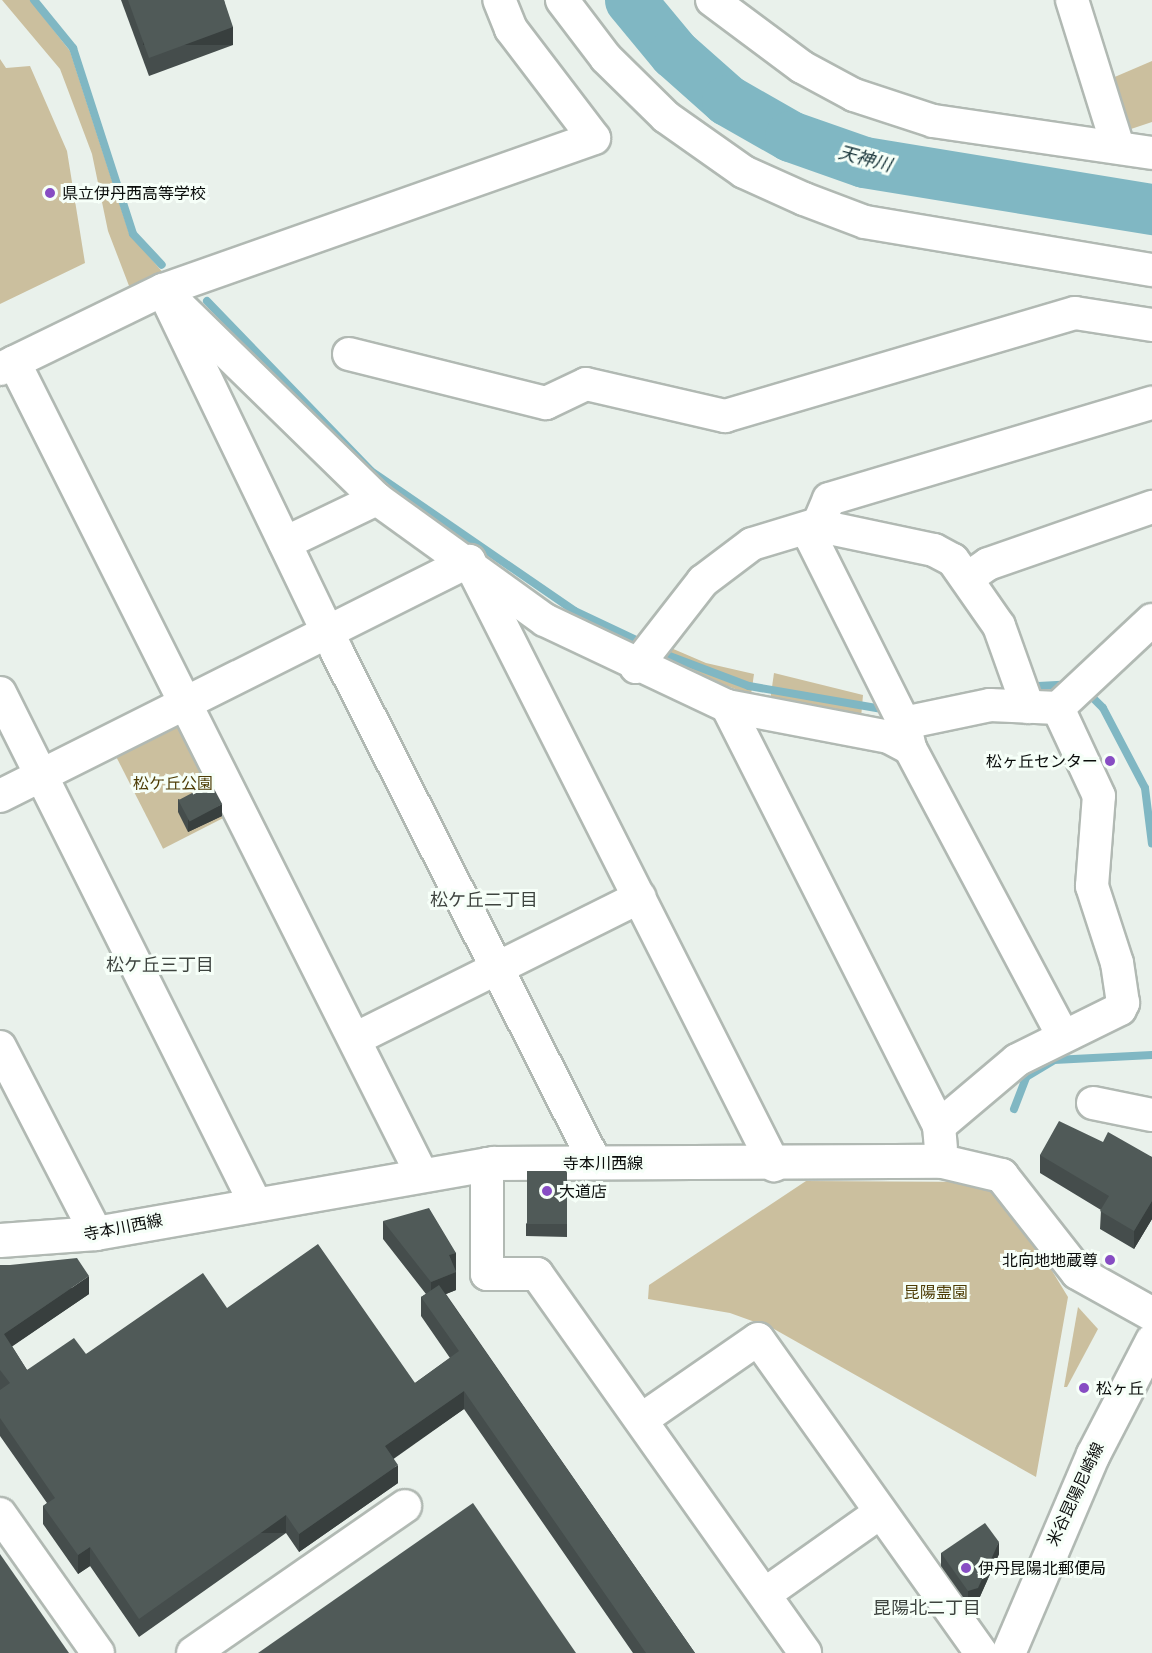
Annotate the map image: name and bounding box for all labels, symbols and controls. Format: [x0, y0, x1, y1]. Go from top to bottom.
water label: 天神川 [836, 142, 894, 176]
place label: 県立伊丹西高等学校 [62, 183, 206, 203]
marker: 県立伊丹西高等学校 [43, 186, 57, 200]
place label: 松ヶ丘センター [986, 751, 1098, 771]
marker: 松ヶ丘センター [1103, 754, 1117, 768]
park label: 松ケ丘公園 [133, 773, 213, 793]
district label: 松ケ丘二丁目 [430, 889, 538, 911]
district label: 松ケ丘三丁目 [106, 954, 214, 976]
street label: 寺本川西線 [563, 1153, 643, 1173]
place label: 大道店 [559, 1181, 607, 1201]
marker: 大道店 [540, 1184, 554, 1198]
street label: 寺本川西線 [82, 1210, 164, 1244]
place label: 北向地地蔵尊 [1002, 1250, 1098, 1270]
marker: 北向地地蔵尊 [1103, 1253, 1117, 1267]
park label: 昆陽霊園 [904, 1282, 968, 1302]
place label: 松ヶ丘 [1096, 1378, 1144, 1398]
marker: 松ヶ丘 [1077, 1381, 1091, 1395]
street label: 米谷昆陽尼崎線 [1043, 1439, 1107, 1549]
place label: 伊丹昆陽北郵便局 [978, 1558, 1106, 1578]
marker: 伊丹昆陽北郵便局 [959, 1561, 973, 1575]
district label: 昆陽北二丁目 [873, 1597, 981, 1619]

